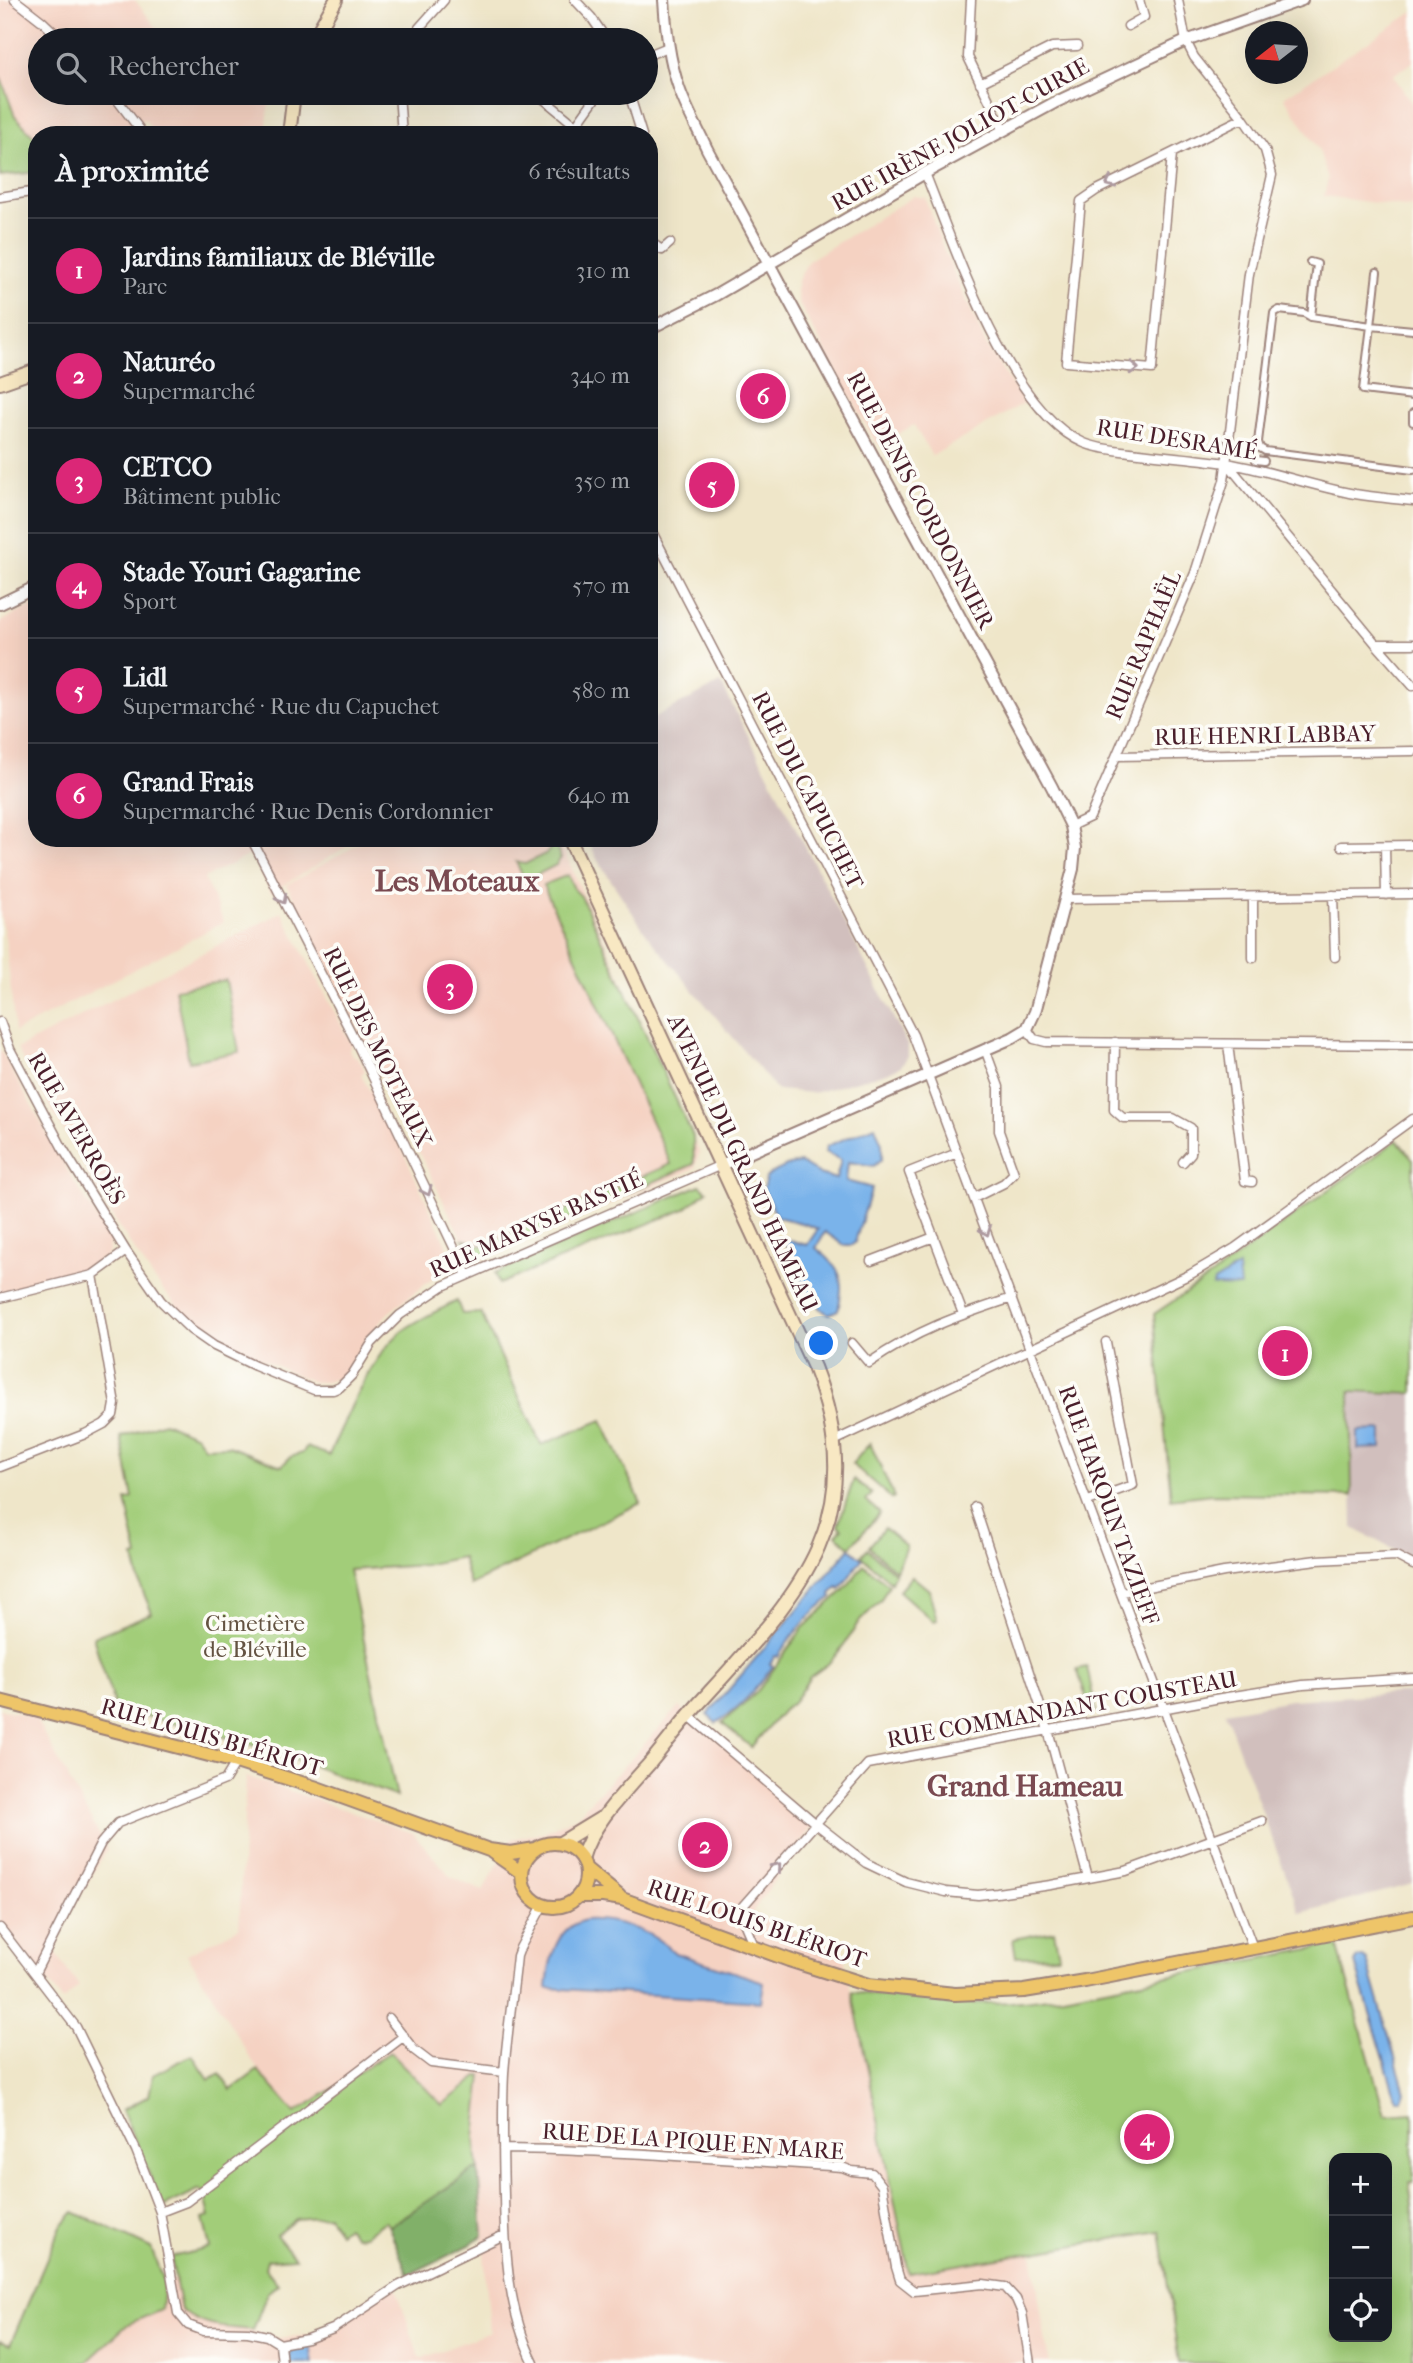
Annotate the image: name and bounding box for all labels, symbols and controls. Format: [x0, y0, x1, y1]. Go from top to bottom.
north arrow [1245, 21, 1308, 84]
search box [28, 28, 658, 105]
icon: search [52, 48, 90, 86]
text: Rechercher [108, 51, 239, 82]
street label: RUE IRÈNE JOLIOT-CURIE [827, 52, 1094, 217]
text: À proximité [56, 154, 209, 189]
text: 6 résultats [528, 158, 630, 185]
one-way arrow [1105, 175, 1117, 189]
text: Jardins familiaux de Bléville [123, 242, 435, 273]
text: 1 [75, 257, 83, 284]
text: 310 m [576, 257, 630, 284]
text: Parc [123, 273, 167, 300]
text: Naturéo [123, 347, 215, 378]
one-way arrow [1129, 360, 1140, 375]
text: 2 [73, 362, 85, 389]
text: 340 m [570, 362, 630, 389]
street label: RUE DENIS CORDONNIER [841, 367, 1001, 635]
pin: 6 [740, 370, 786, 422]
text: Supermarché [123, 378, 255, 405]
street label: RUE DESRAMÉ [1095, 413, 1259, 466]
text: CETCO [123, 452, 212, 483]
pin: 5 [689, 459, 735, 511]
text: 3 [74, 467, 84, 494]
text: 350 m [574, 467, 630, 494]
text: Bâtiment public [123, 483, 281, 510]
text: Stade Youri Gagarine [123, 557, 361, 588]
street label: RUE RAPHAËL [1100, 567, 1187, 724]
text: 4 [72, 572, 86, 599]
text: 570 m [572, 572, 630, 599]
text: Sport [123, 588, 177, 615]
text: Lidl [123, 662, 168, 693]
text: 5 [74, 677, 84, 704]
text: 580 m [572, 677, 630, 704]
street label: RUE DU CAPUCHET [746, 687, 869, 894]
text: Supermarché · Rue du Capuchet [123, 693, 439, 720]
street label: RUE HENRI LABBAY [1154, 720, 1377, 751]
text: Grand Frais [123, 767, 254, 798]
text: 6 [73, 782, 85, 809]
text: 640 m [567, 782, 630, 809]
text: Supermarché · Rue Denis Cordonnier [123, 798, 493, 825]
district label: Les Moteaux [375, 864, 540, 899]
one-way arrow [274, 892, 288, 904]
street label: RUE DES MOTEAUX [317, 943, 438, 1152]
pin: 3 [427, 961, 473, 1013]
street label: AVENUE DU GRAND HAMEAU [661, 1009, 824, 1316]
street label: RUE AVERROÈS [22, 1047, 131, 1209]
street label: RUE MARYSE BASTIÉ [425, 1165, 647, 1284]
one-way arrow [419, 1184, 433, 1196]
one-way arrow [978, 1224, 992, 1236]
your location [804, 1326, 838, 1360]
pin: 1 [1262, 1327, 1308, 1379]
street label: RUE HAROUN TAZIEFF [1053, 1382, 1164, 1629]
park label: Cimetière de Bléville [203, 1610, 307, 1663]
street label: RUE COMMANDANT COUSTEAU [885, 1665, 1240, 1754]
street label: RUE LOUIS BLÉRIOT [98, 1693, 327, 1782]
district label: Grand Hameau [927, 1769, 1124, 1804]
pin: 2 [682, 1819, 728, 1871]
one-way arrow [769, 1862, 781, 1875]
street label: RUE LOUIS BLÉRIOT [644, 1873, 870, 1974]
pin: 4 [1124, 2111, 1170, 2163]
street label: RUE DE LA PIQUE EN MARE [541, 2117, 845, 2166]
map controls [1329, 2153, 1392, 2342]
button: + [1329, 2153, 1392, 2216]
button: − [1329, 2216, 1392, 2279]
button: locate [1329, 2279, 1392, 2342]

